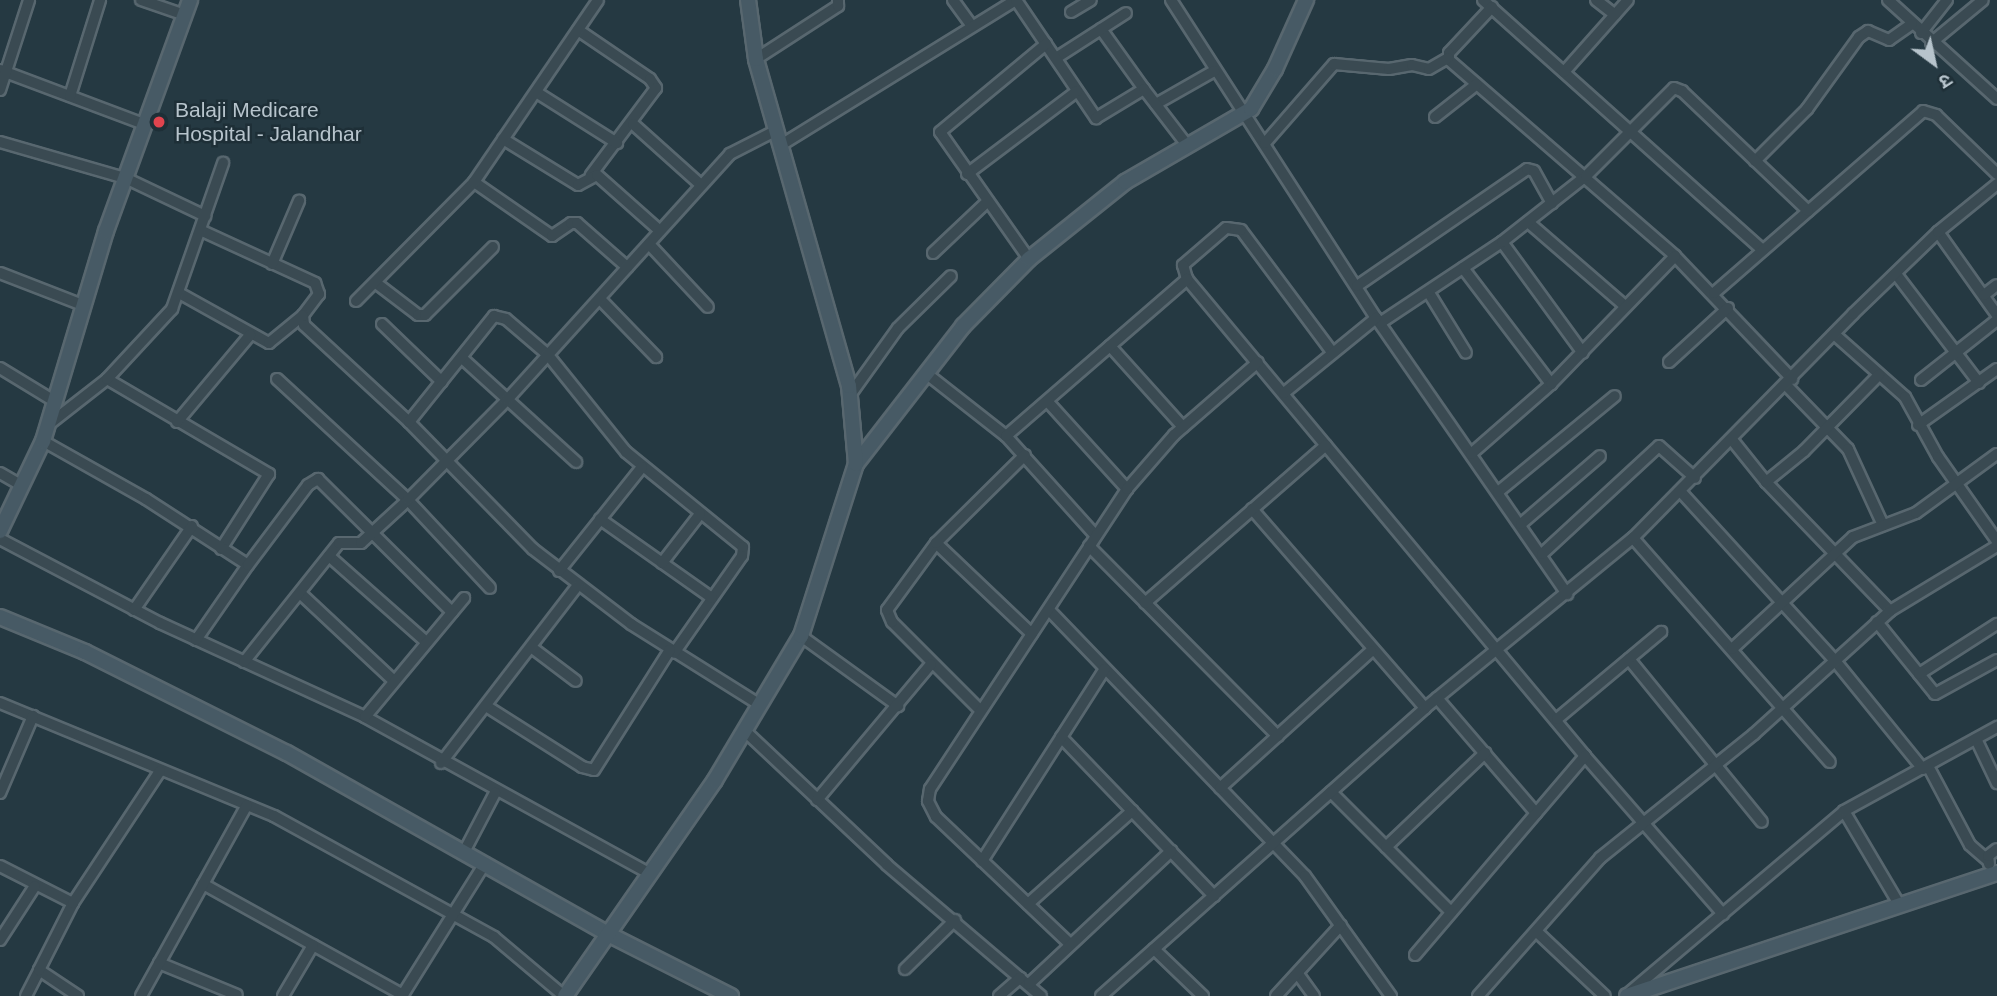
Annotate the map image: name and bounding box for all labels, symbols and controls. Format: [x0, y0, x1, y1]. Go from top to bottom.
north arrow [1899, 28, 1969, 98]
text: उ [1935, 69, 1956, 93]
place label: Balaji Medicare Hospital - Jalandhar [175, 97, 362, 147]
marker: Balaji Medicare Hospital - Jalandhar [149, 112, 169, 132]

